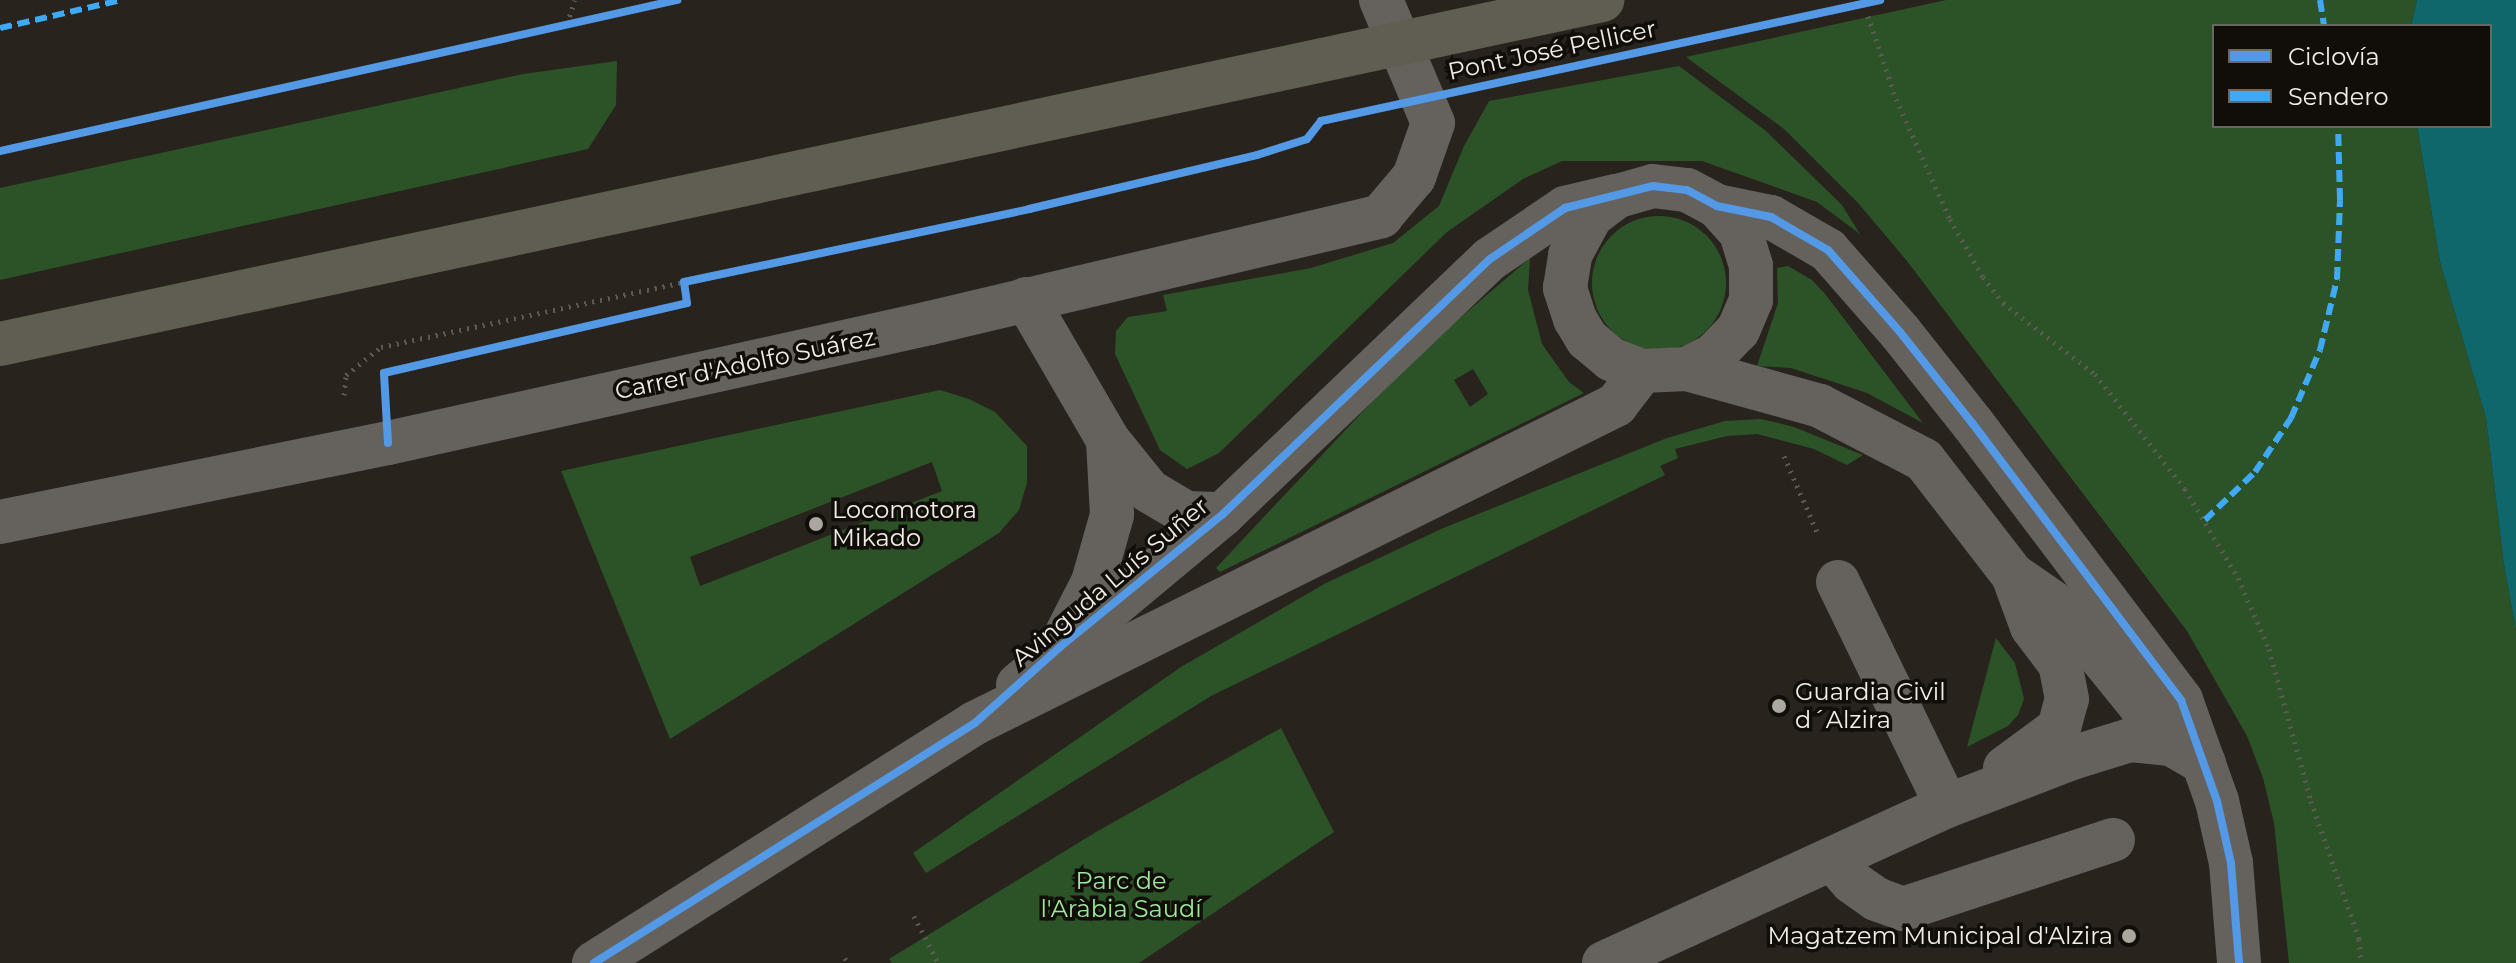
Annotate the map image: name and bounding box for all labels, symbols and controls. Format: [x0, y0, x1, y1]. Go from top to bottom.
street label: Pont José Pellicer [1445, 14, 1659, 86]
legend [2212, 24, 2492, 128]
text: Ciclovía [2288, 42, 2380, 71]
text: Sendero [2288, 82, 2389, 111]
street label: Carrer d'Adolfo Suárez [612, 322, 878, 406]
street label: Avinguda Luís Suñer [1006, 491, 1214, 673]
place label: Locomotora Mikado [832, 496, 977, 552]
marker: Locomotora Mikado [807, 515, 825, 533]
place label: Guardia Civil d´Alzira [1795, 678, 1946, 734]
marker: Guardia Civil d´Alzira [1770, 697, 1788, 715]
park label: Parc de l'Aràbia Saudí [1040, 867, 1202, 923]
place label: Magatzem Municipal d'Alzira [1767, 922, 2113, 950]
marker: Magatzem Municipal d'Alzira [2120, 927, 2138, 945]

